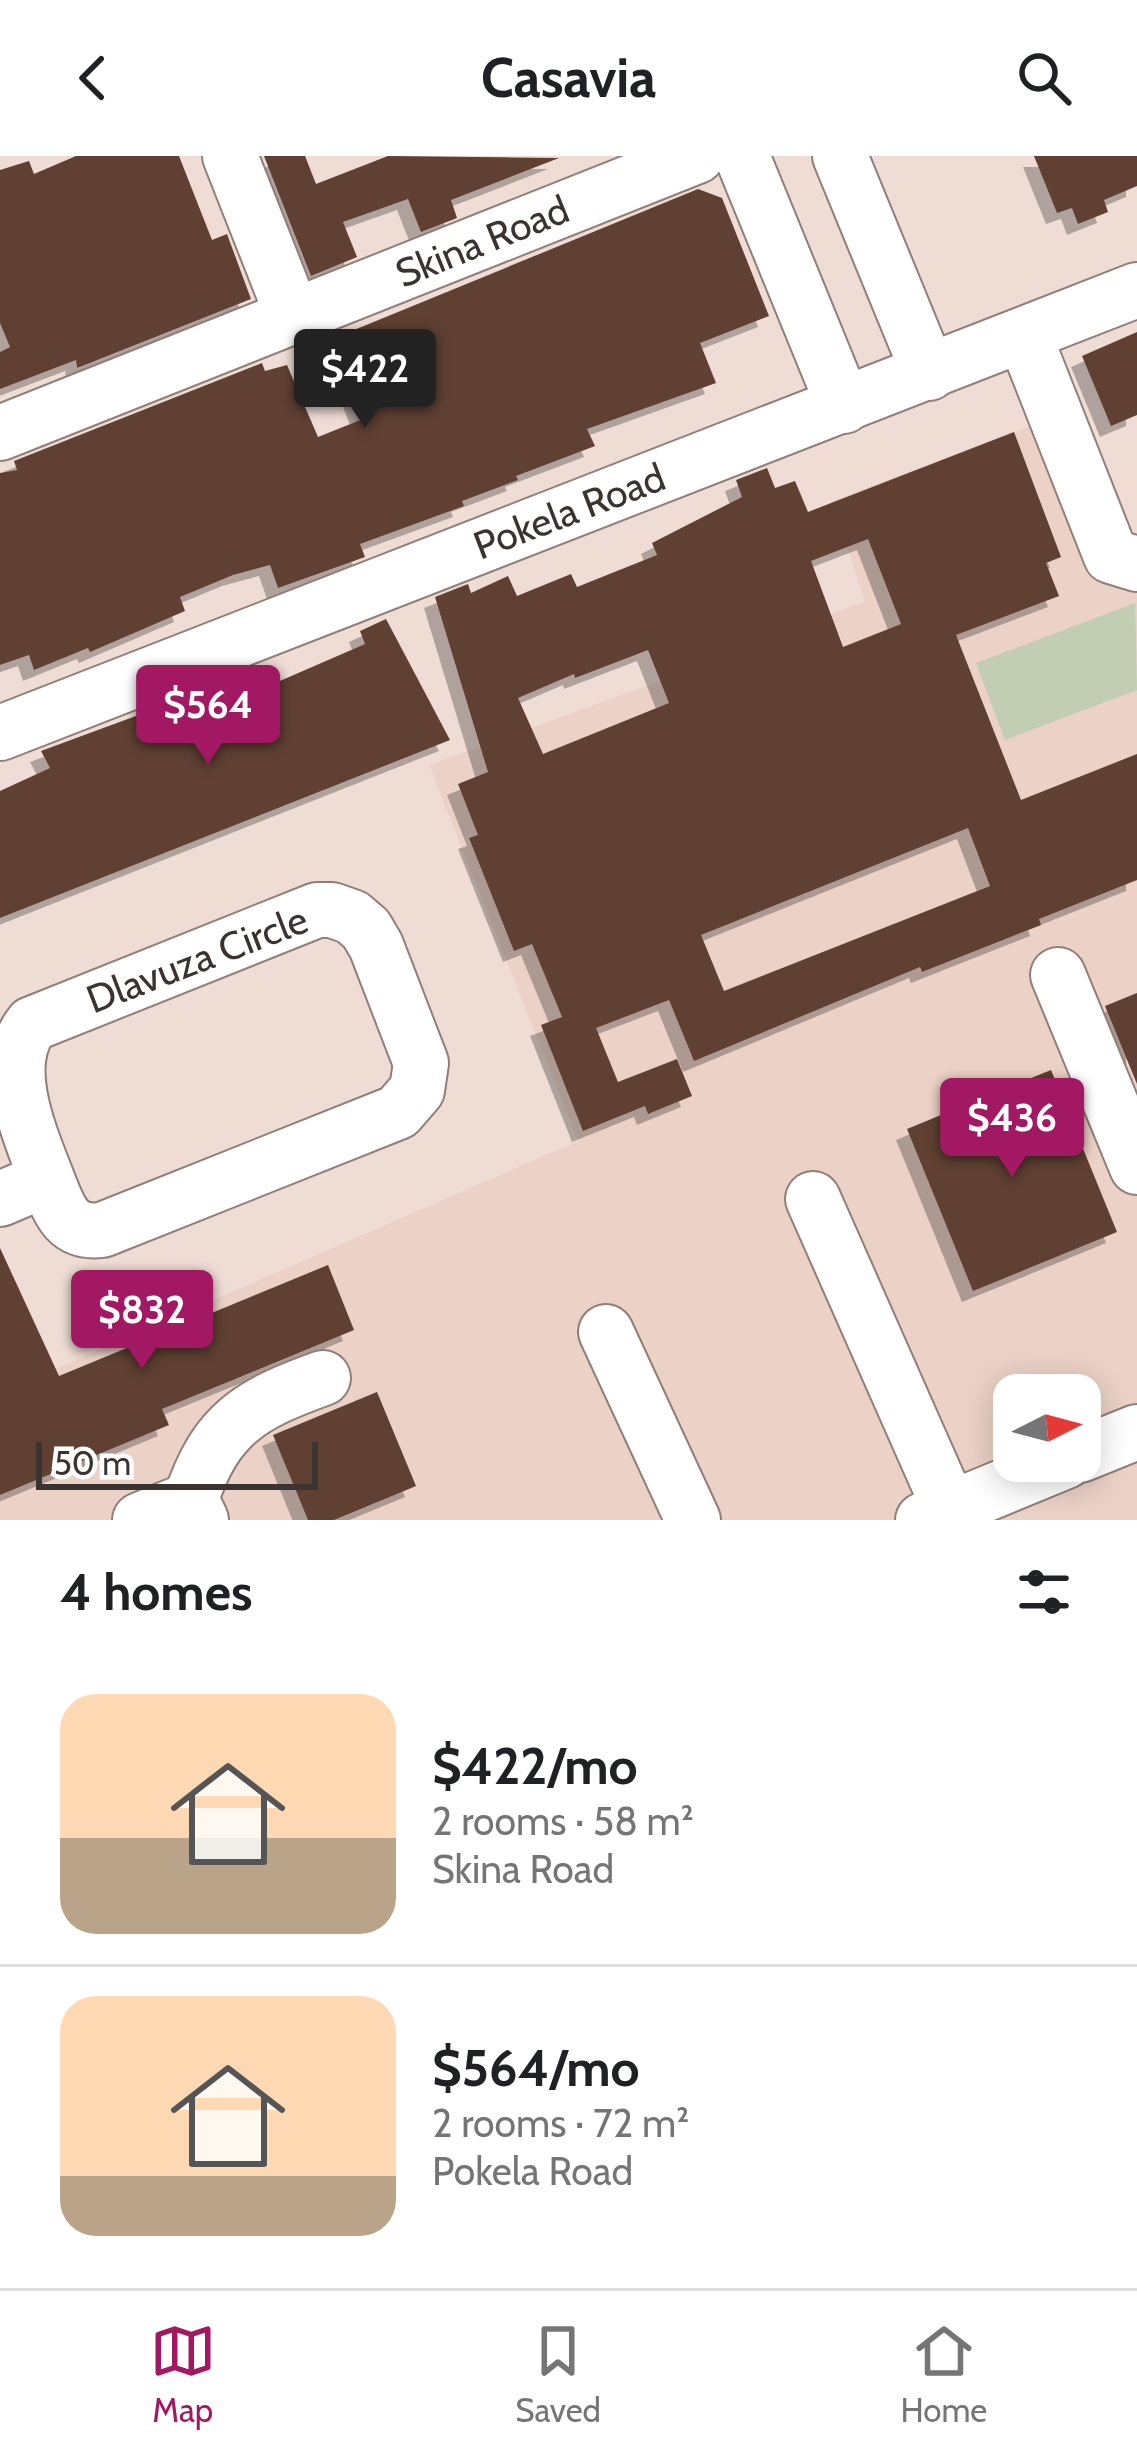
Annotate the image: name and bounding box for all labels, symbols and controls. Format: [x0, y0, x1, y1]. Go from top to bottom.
icon: back [60, 45, 126, 111]
text: Casavia [481, 45, 656, 111]
icon: search [1011, 45, 1077, 111]
street label: Skina Road [389, 185, 575, 297]
pin: $422 [294, 329, 436, 431]
text: $422 [321, 344, 409, 392]
street label: Pokela Road [467, 453, 671, 569]
pin: $564 [137, 665, 279, 767]
text: $564 [163, 680, 253, 728]
street label: Dlavuza Circle [80, 895, 314, 1023]
pin: $436 [941, 1078, 1083, 1180]
text: $436 [967, 1093, 1057, 1141]
pin: $832 [71, 1270, 213, 1372]
text: $832 [98, 1285, 186, 1333]
north arrow [993, 1374, 1101, 1482]
map controls [993, 1374, 1101, 1482]
scale bar [36, 1436, 318, 1489]
text: 50 m [54, 1443, 131, 1483]
icon: filters [1011, 1559, 1077, 1625]
text: 4 homes [60, 1561, 252, 1623]
text: $422/mo [432, 1735, 638, 1797]
icon: home [156, 1742, 300, 1886]
text: 2 rooms · 58 m² [432, 1797, 694, 1845]
text: Skina Road [432, 1845, 614, 1893]
text: $564/mo [432, 2037, 640, 2099]
icon: home [156, 2044, 300, 2188]
text: 2 rooms · 72 m² [432, 2099, 689, 2147]
text: Pokela Road [432, 2147, 633, 2195]
tab: Map [150, 2318, 216, 2430]
tab: Saved [515, 2318, 601, 2430]
tab: Home [900, 2318, 987, 2430]

